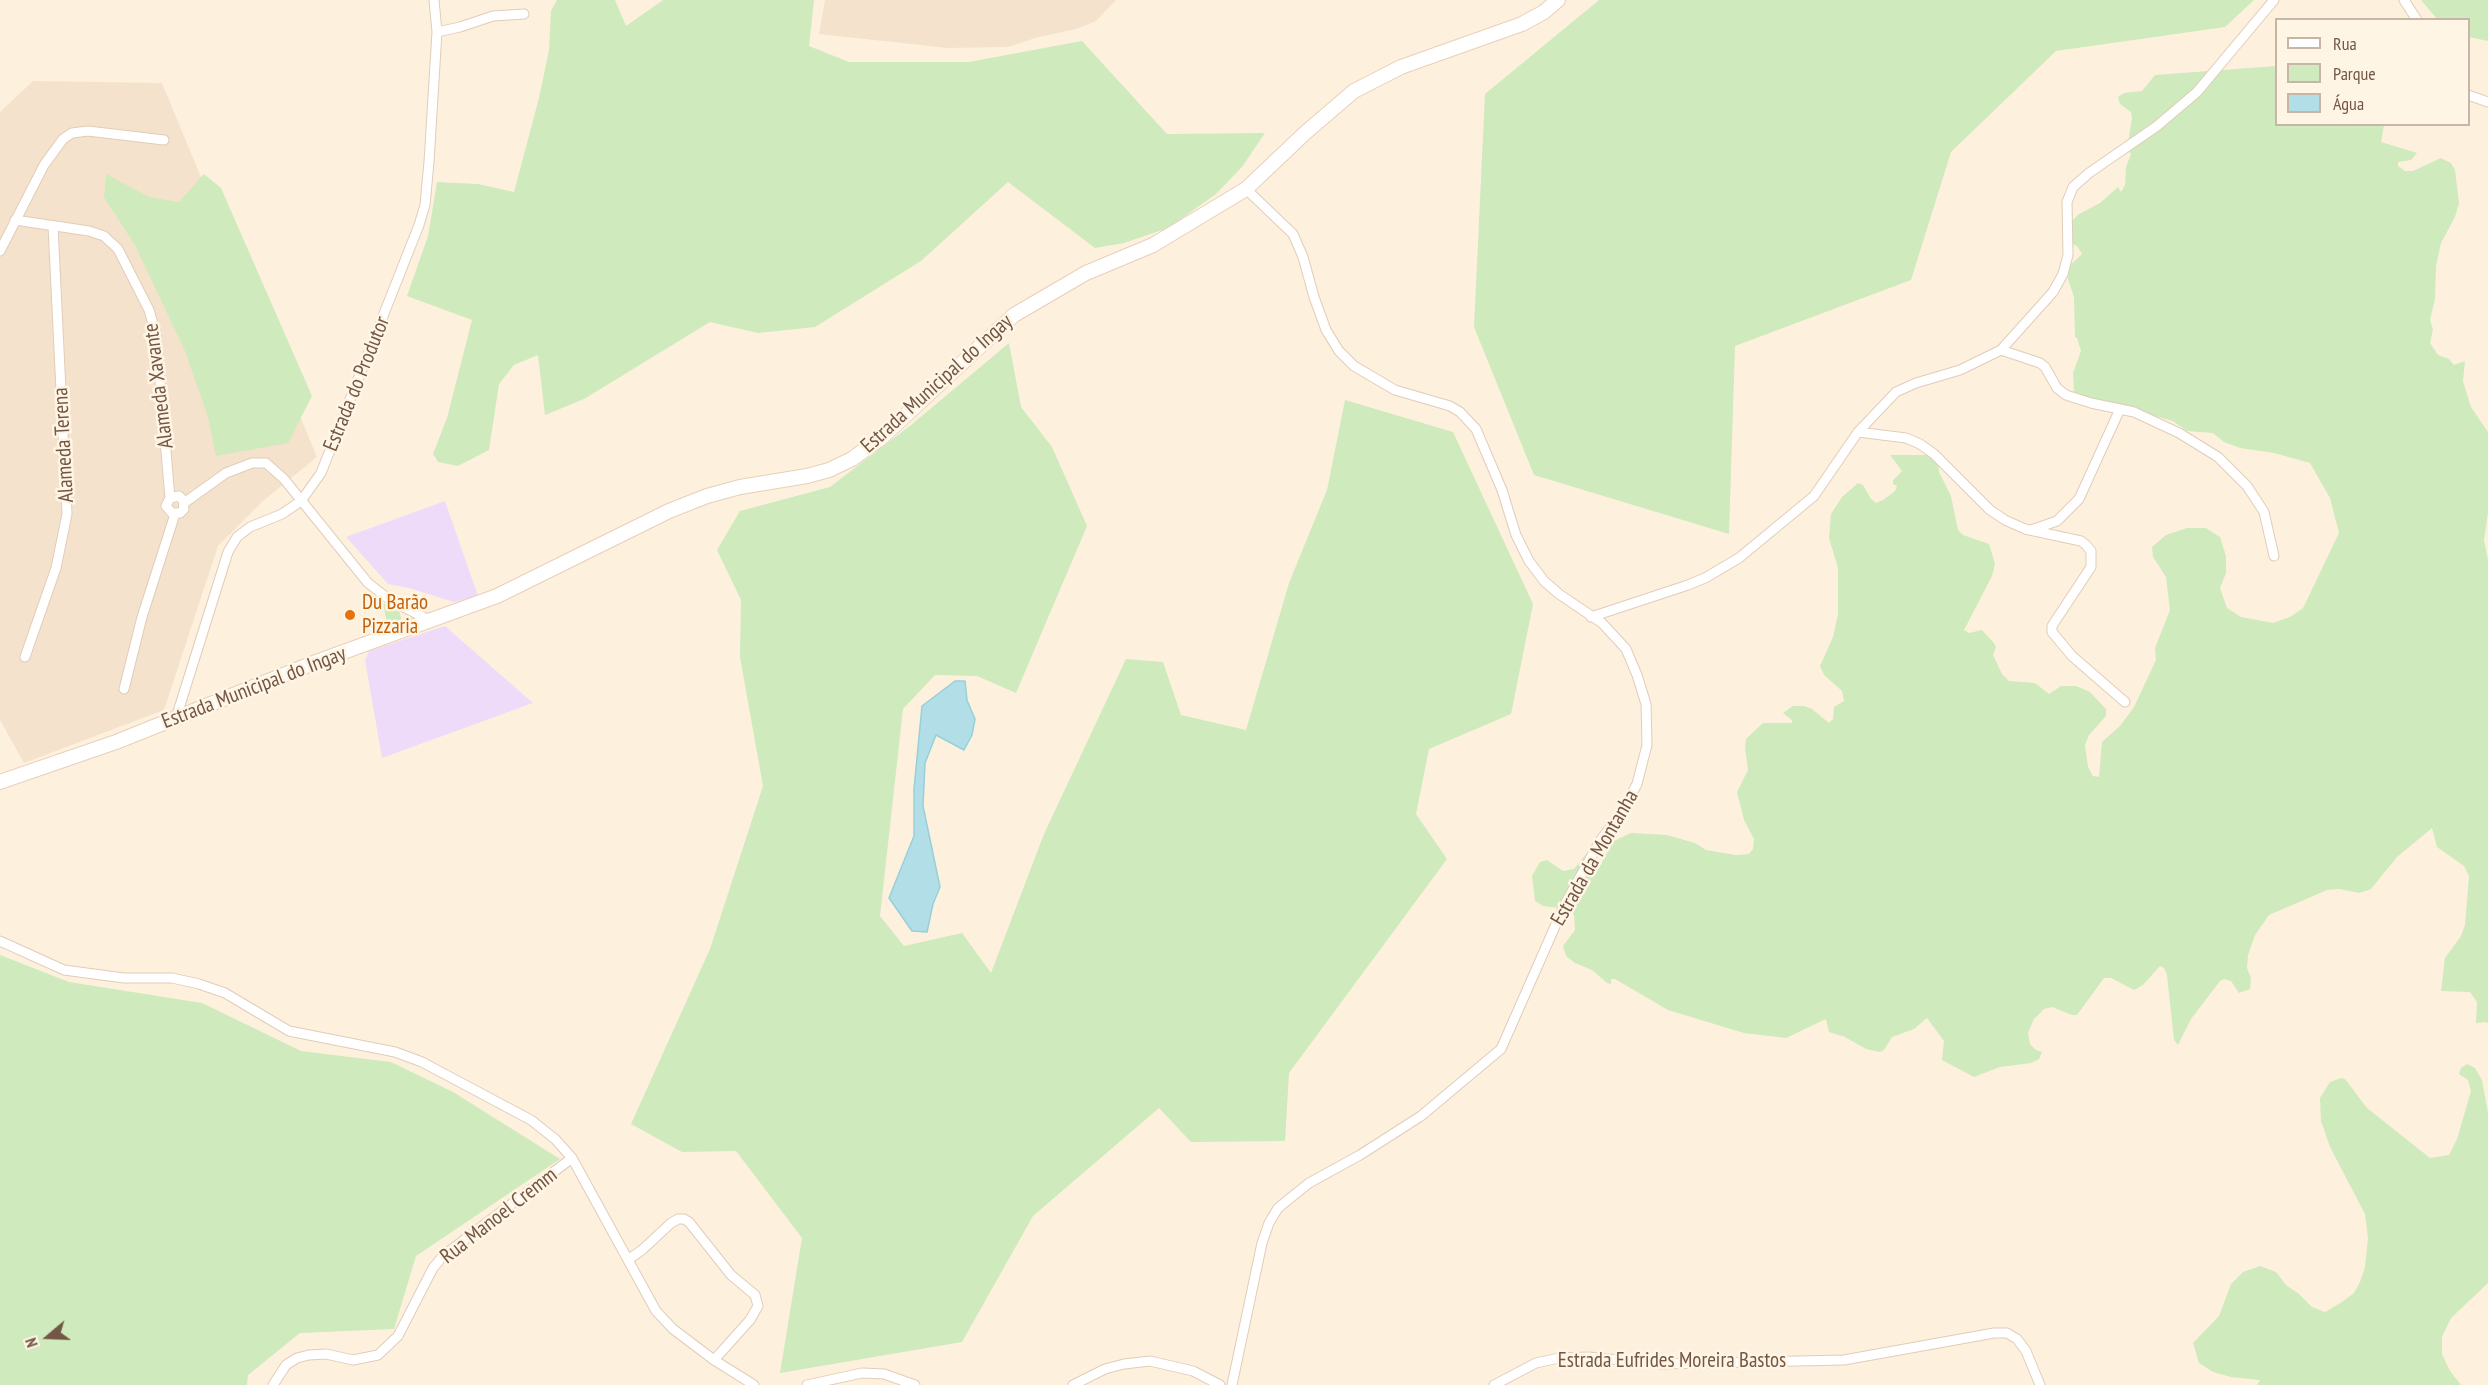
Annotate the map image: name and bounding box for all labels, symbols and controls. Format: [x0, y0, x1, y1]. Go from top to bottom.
legend [2275, 18, 2470, 126]
text: Rua [2333, 32, 2357, 55]
text: Parque [2333, 62, 2376, 85]
text: Água [2333, 92, 2364, 115]
street label: Estrada Municipal do Ingay [856, 309, 1018, 459]
street label: Estrada do Produtor [319, 313, 395, 455]
street label: Alameda Xavante [139, 322, 179, 450]
street label: Alameda Terena [48, 387, 80, 503]
place label: Du Barão Pizzaria [362, 590, 428, 640]
marker: Du Barão Pizzaria [343, 608, 357, 622]
street label: Estrada Municipal do Ingay [158, 641, 350, 735]
street label: Estrada da Montanha [1546, 786, 1644, 930]
street label: Rua Manoel Cremm [436, 1163, 562, 1269]
north arrow [18, 1307, 78, 1367]
text: N [20, 1336, 42, 1350]
street label: Estrada Eufrides Moreira Bastos [1558, 1348, 1786, 1374]

